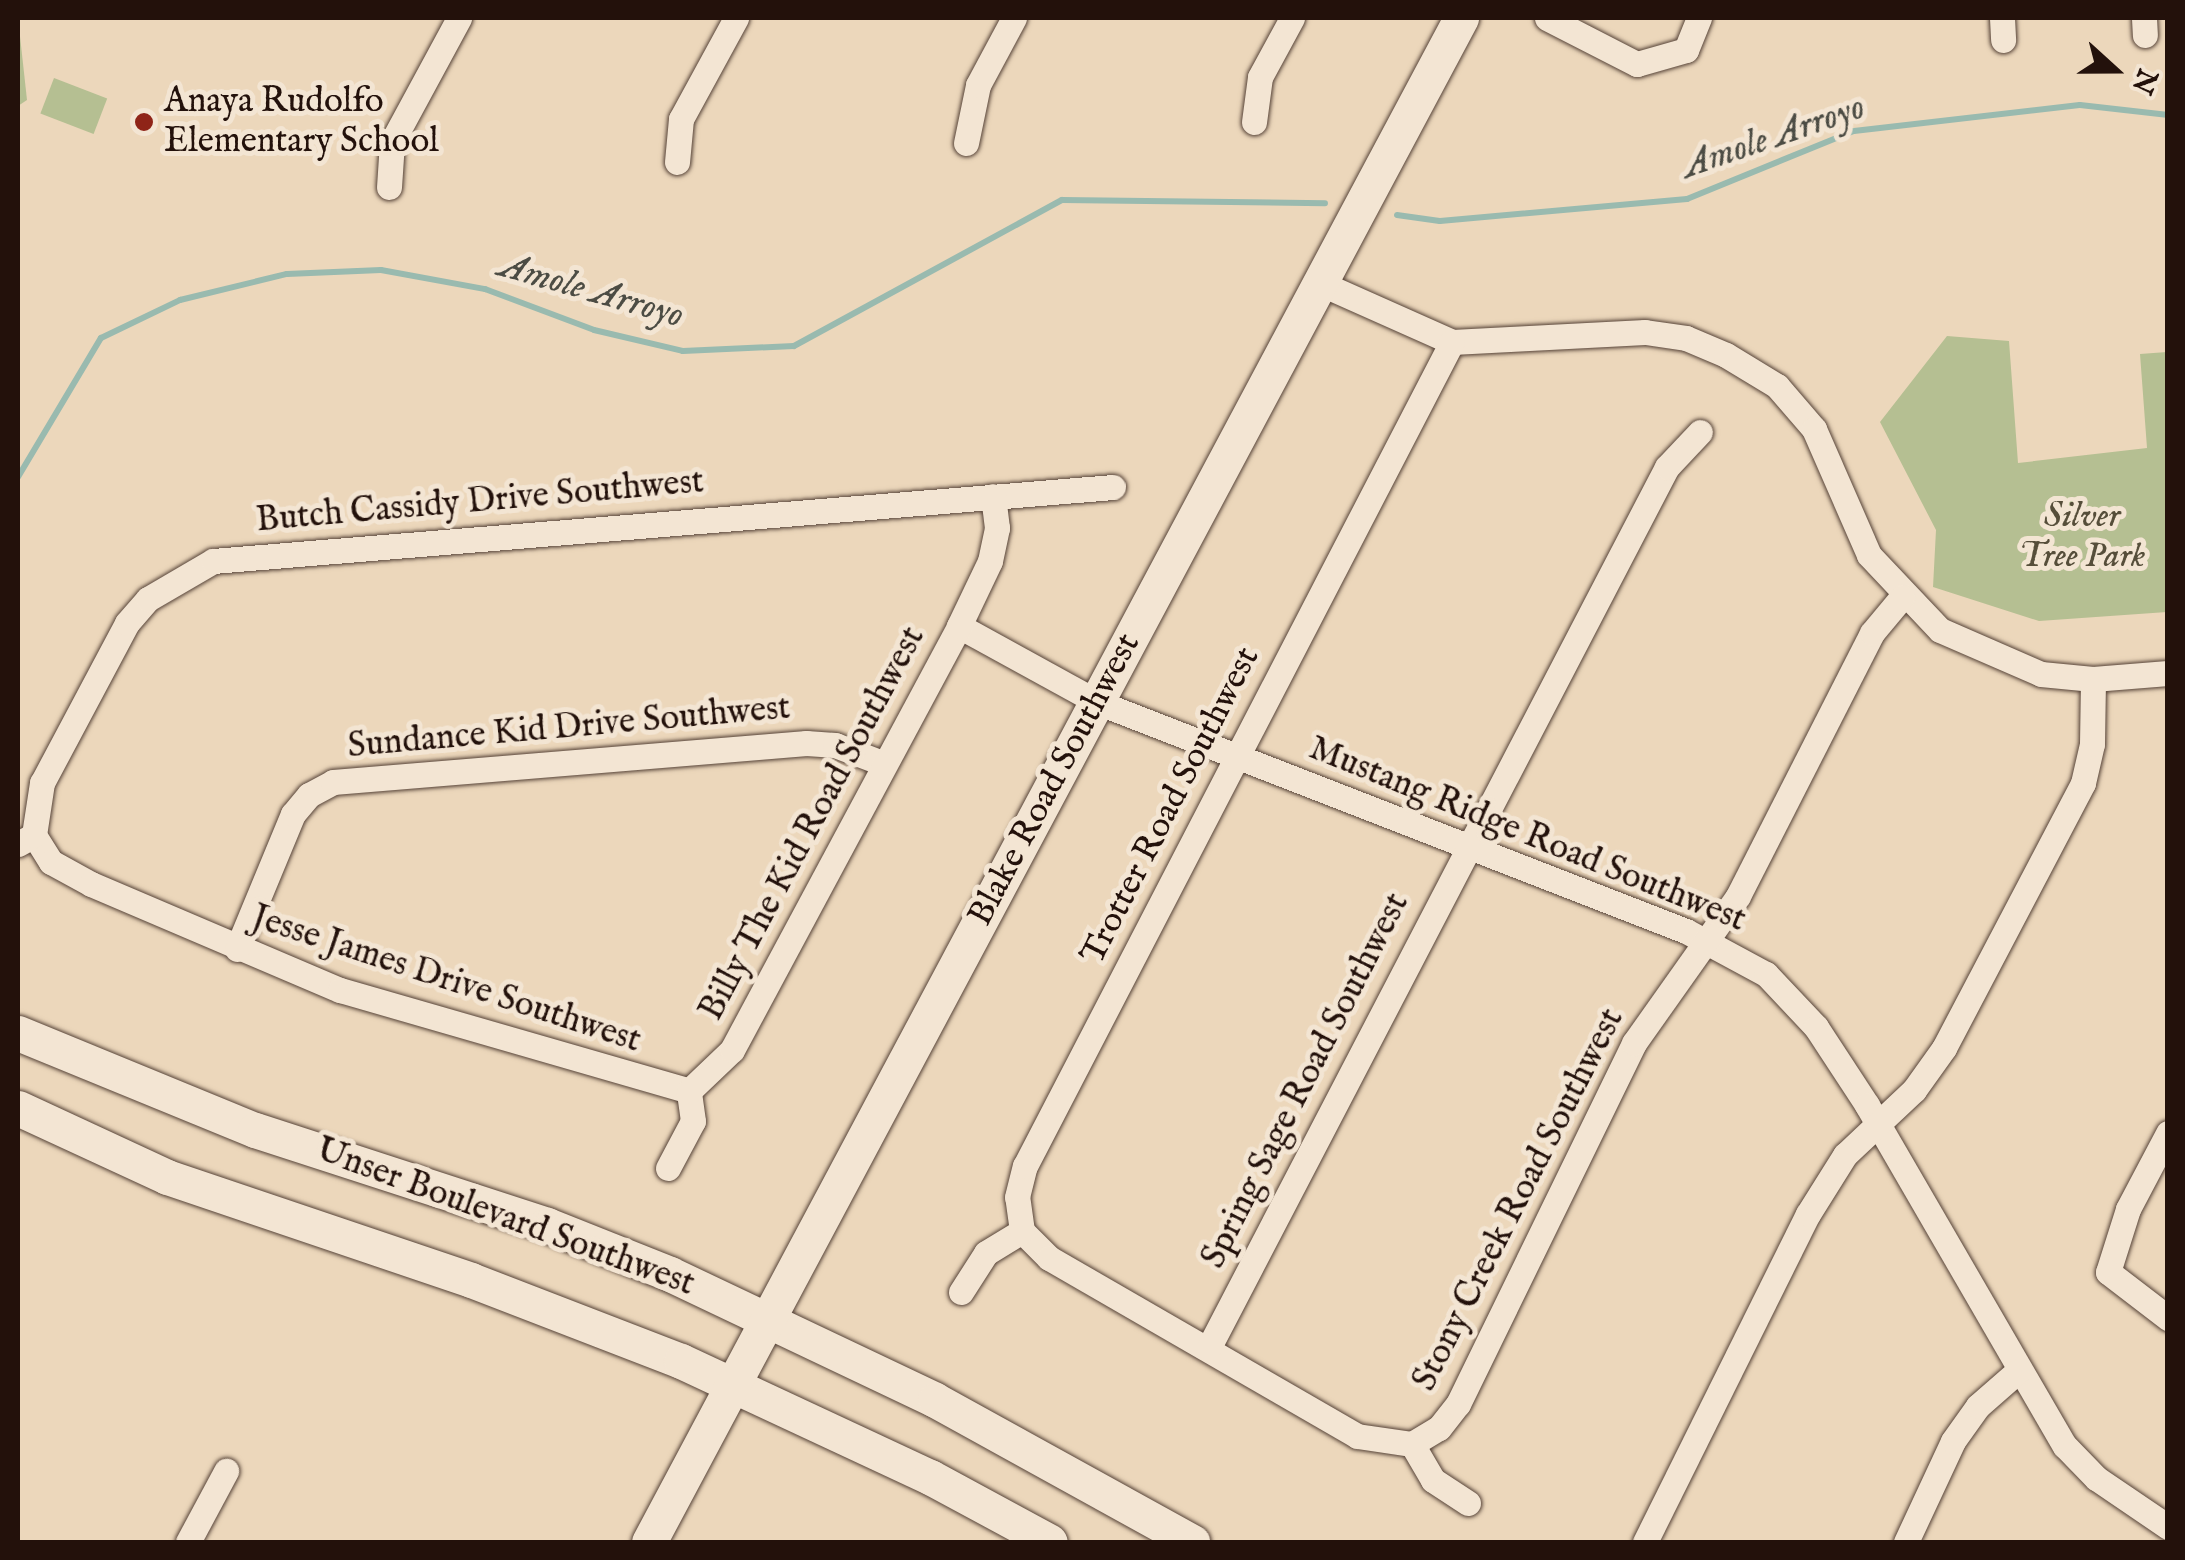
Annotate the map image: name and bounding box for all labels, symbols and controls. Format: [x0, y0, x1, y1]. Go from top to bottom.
north arrow [2065, 20, 2165, 120]
text: N [2123, 63, 2164, 99]
place label: Anaya Rudolfo Elementary School [164, 81, 439, 163]
water label: Amole Arroyo [1677, 86, 1871, 190]
marker: Anaya Rudolfo Elementary School [133, 111, 155, 133]
water label: Amole Arroyo [494, 244, 688, 340]
street label: Butch Cassidy Drive Southwest [254, 462, 706, 542]
park label: Silver Tree Park [2019, 496, 2145, 578]
street label: Billy The Kid Road Southwest [691, 620, 935, 1028]
street label: Blake Road Southwest [960, 627, 1150, 933]
street label: Trotter Road Southwest [1073, 641, 1269, 971]
street label: Sundance Kid Drive Southwest [346, 688, 792, 768]
street label: Mustang Ridge Road Southwest [1302, 728, 1752, 942]
street label: Spring Sage Road Southwest [1193, 887, 1419, 1275]
street label: Jesse James Drive Southwest [246, 897, 646, 1063]
street label: Stony Creek Road Southwest [1404, 1002, 1634, 1398]
street label: Unser Boulevard Southwest [310, 1130, 700, 1306]

